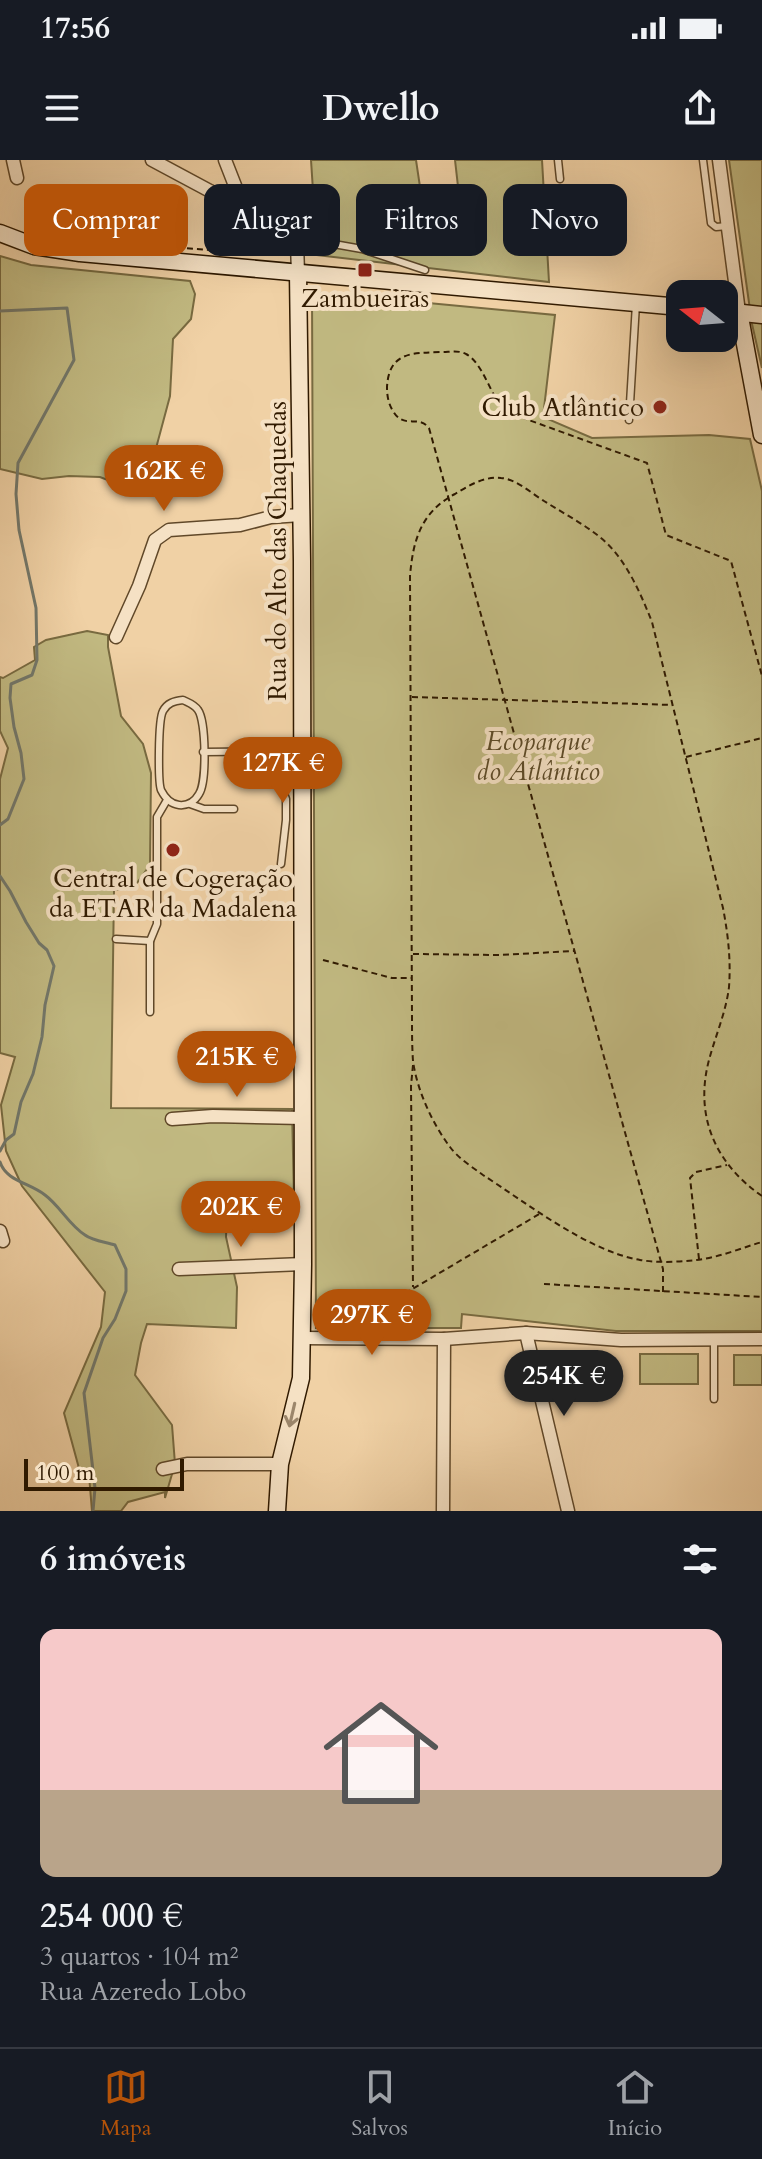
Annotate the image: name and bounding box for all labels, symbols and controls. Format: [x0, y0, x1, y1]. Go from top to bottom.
text: 17:56 [40, 8, 110, 49]
text: Dwello [322, 84, 440, 133]
icon: menu [40, 86, 84, 130]
icon: share [678, 86, 722, 130]
chip: Comprar [24, 184, 188, 256]
chip: Alugar [204, 184, 340, 256]
chip: Filtros [356, 184, 487, 256]
chip: Novo [503, 184, 627, 256]
marker: Zambueiras [356, 261, 374, 279]
north arrow [666, 280, 738, 352]
map controls [666, 280, 738, 352]
place label: Zambueiras [301, 281, 429, 316]
place label: Club Atlântico [482, 390, 644, 425]
marker: Club Atlântico [651, 398, 669, 416]
street label: Rua do Alto das Chaquedas [260, 401, 295, 701]
pin: 162K € [99, 445, 229, 513]
text: 162K € [122, 453, 206, 488]
park label: Ecoparque do Atlântico [476, 724, 600, 789]
pin: 127K € [218, 737, 348, 805]
text: 127K € [241, 745, 325, 780]
marker: Central de Cogeração da ETAR da Madalena [164, 841, 182, 859]
place label: Central de Cogeração da ETAR da Madalena [49, 861, 297, 926]
pin: 215K € [172, 1031, 302, 1099]
text: 215K € [195, 1039, 279, 1074]
pin: 202K € [176, 1181, 306, 1249]
text: 202K € [199, 1189, 283, 1224]
pin: 297K € [307, 1289, 437, 1357]
text: 297K € [330, 1297, 414, 1332]
pin: 254K € [499, 1350, 629, 1418]
text: 254K € [522, 1358, 606, 1393]
one-way arrow [284, 1402, 299, 1428]
scale bar [24, 1455, 184, 1491]
text: 100 m [36, 1458, 94, 1488]
text: 6 imóveis [40, 1536, 186, 1582]
icon: filters [678, 1537, 722, 1581]
icon: home [309, 1681, 453, 1825]
text: 254 000 € [40, 1893, 183, 1939]
text: 3 quartos · 104 m² [40, 1939, 238, 1974]
text: Rua Azeredo Lobo [40, 1974, 246, 2009]
tab: Mapa [100, 2065, 151, 2143]
tab: Salvos [351, 2065, 408, 2143]
tab: Início [608, 2065, 662, 2143]

